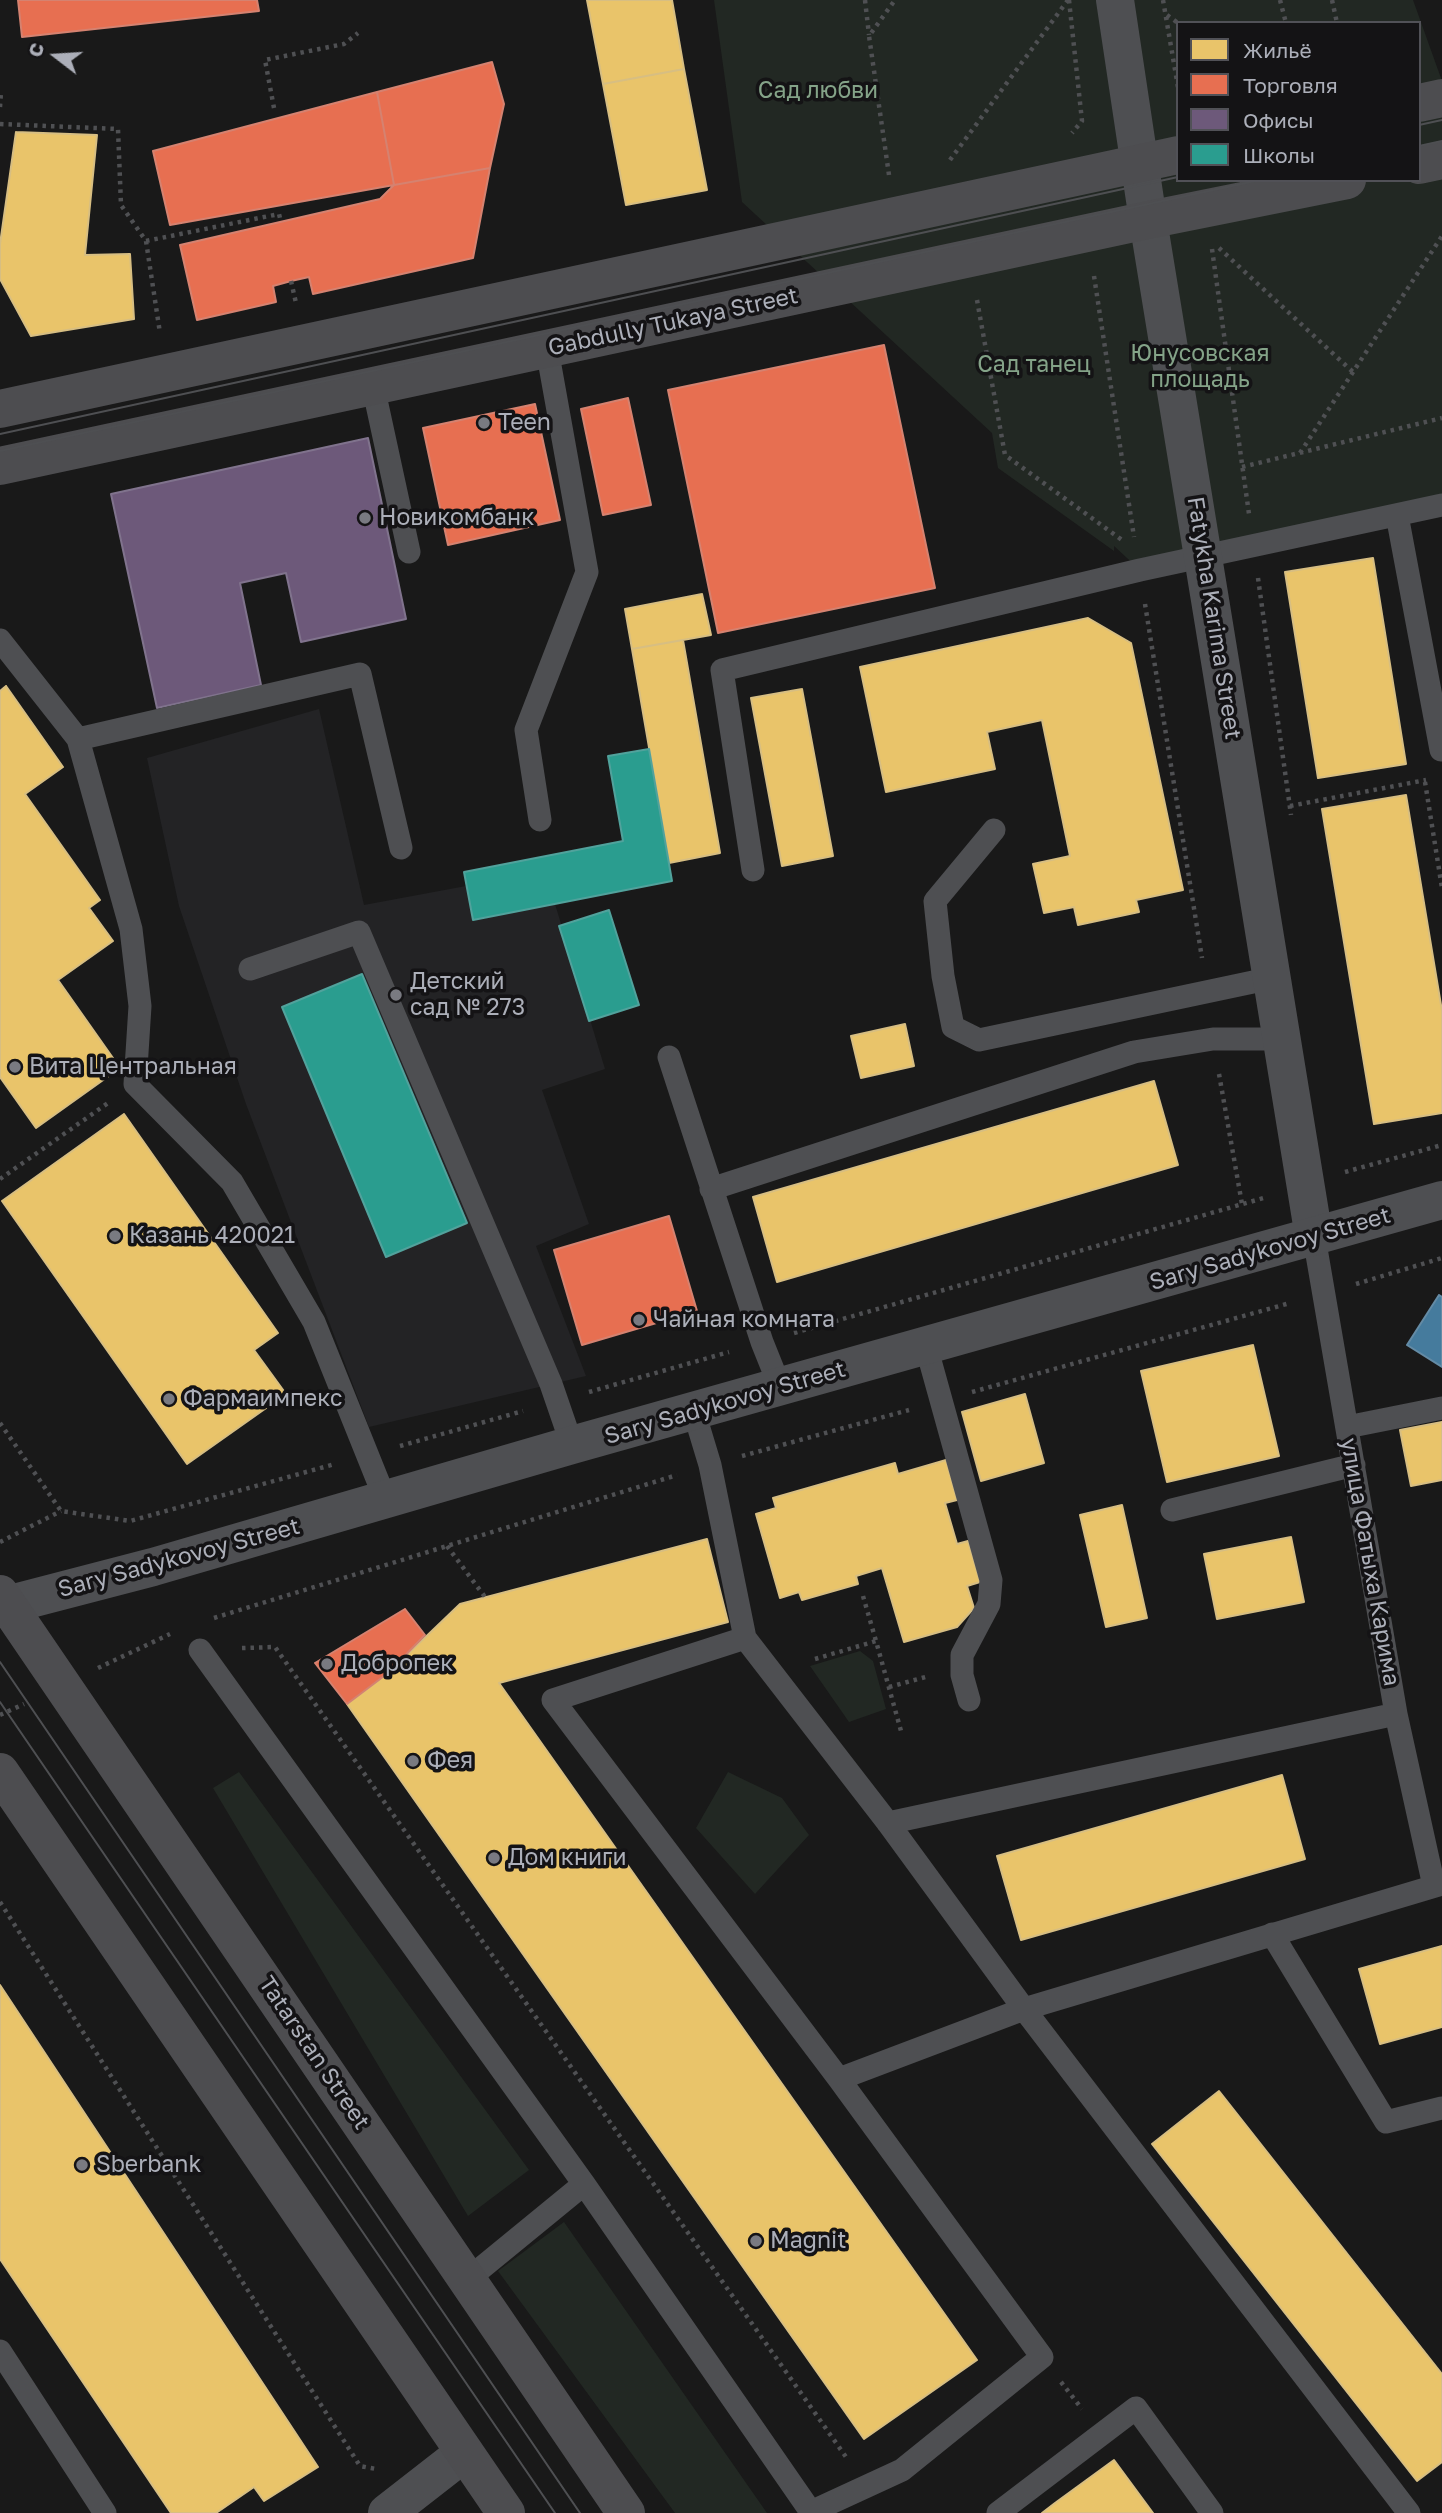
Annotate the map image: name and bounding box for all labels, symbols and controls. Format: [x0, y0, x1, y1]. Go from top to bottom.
north arrow [21, 21, 91, 91]
legend [1176, 21, 1421, 182]
text: Жильё [1243, 37, 1312, 63]
text: С [22, 40, 48, 60]
text: Торговля [1243, 72, 1338, 98]
park label: Сад любви [758, 77, 878, 105]
text: Офисы [1243, 107, 1314, 133]
text: Школы [1243, 142, 1315, 168]
street label: Gabdully Tukaya Street [546, 282, 800, 362]
park label: Юнусовская площадь [1130, 340, 1270, 394]
park label: Сад танец [977, 351, 1091, 379]
place label: Teen [498, 409, 551, 437]
marker: Teen [476, 415, 492, 431]
street label: Fatykha Karima Street [1181, 495, 1247, 741]
place label: Новикомбанк [379, 504, 534, 532]
marker: Новикомбанк [357, 510, 373, 526]
place label: Детский сад № 273 [410, 968, 525, 1022]
marker: Детский сад № 273 [388, 987, 404, 1003]
place label: Вита Центральная [29, 1053, 237, 1081]
marker: Вита Центральная [7, 1059, 23, 1075]
street label: Sary Sadykovoy Street [1146, 1201, 1394, 1297]
place label: Казань 420021 [129, 1222, 295, 1250]
marker: Казань 420021 [107, 1228, 123, 1244]
place label: Чайная комната [653, 1306, 835, 1334]
marker: Чайная комната [631, 1312, 647, 1328]
street label: Sary Sadykovoy Street [601, 1355, 849, 1451]
place label: Фармаимпекс [183, 1385, 343, 1413]
marker: Фармаимпекс [161, 1391, 177, 1407]
street label: улица Фатыха Карима [1335, 1436, 1405, 1688]
street label: Sary Sadykovoy Street [55, 1512, 303, 1604]
place label: Добропек [341, 1650, 453, 1678]
marker: Добропек [319, 1656, 335, 1672]
place label: Фея [427, 1747, 473, 1775]
marker: Фея [405, 1753, 421, 1769]
place label: Дом книги [508, 1844, 627, 1872]
marker: Дом книги [486, 1850, 502, 1866]
street label: Tatarstan Street [253, 1971, 375, 2135]
place label: Sberbank [96, 2151, 201, 2179]
marker: Sberbank [74, 2157, 90, 2173]
place label: Magnit [770, 2227, 846, 2255]
marker: Magnit [748, 2233, 764, 2249]

